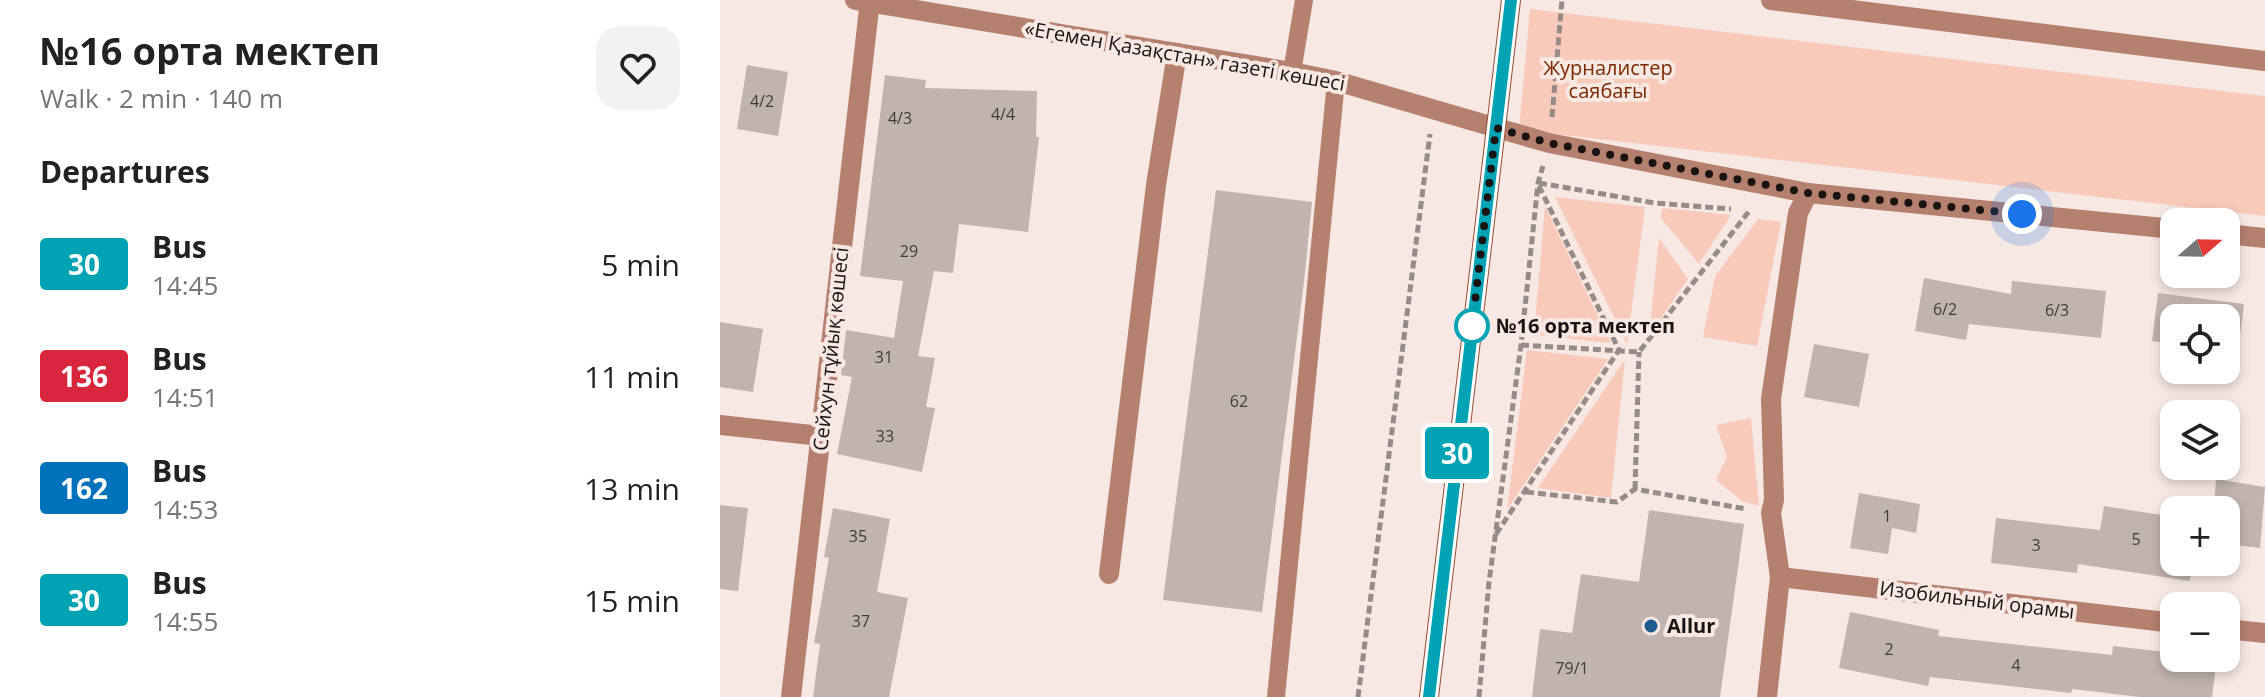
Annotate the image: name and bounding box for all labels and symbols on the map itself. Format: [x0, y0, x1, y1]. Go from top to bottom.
street label: «Егемен Қазақстан» газеті көшесі [1023, 14, 1347, 97]
park label: Журналистер саябағы [1543, 54, 1673, 104]
house number: 4/2 [750, 90, 774, 112]
house number: 4/4 [991, 103, 1015, 125]
house number: 4/3 [888, 107, 912, 129]
your location [2002, 194, 2042, 234]
north arrow [2160, 208, 2240, 288]
house number: 29 [900, 240, 918, 262]
street label: Сейхун тұйық көшесі [806, 246, 855, 452]
house number: 6/2 [1933, 298, 1957, 320]
house number: 6/3 [2045, 299, 2069, 321]
marker: №16 орта мектеп [1455, 309, 1489, 343]
place label: №16 орта мектеп [1496, 312, 1675, 339]
house number: 31 [875, 346, 893, 368]
house number: 62 [1230, 390, 1248, 412]
house number: 33 [876, 425, 894, 447]
line badge: 30 [1421, 427, 1493, 479]
house number: 1 [1882, 505, 1892, 527]
house number: 35 [849, 525, 867, 547]
house number: 5 [2131, 528, 2141, 550]
house number: 3 [2031, 534, 2041, 556]
street label: Изобильный орамы [1878, 574, 2076, 625]
house number: 37 [852, 610, 870, 632]
place label: Allur [1667, 612, 1715, 639]
marker: Allur [1642, 617, 1660, 635]
house number: 2 [1884, 638, 1894, 660]
house number: 4 [2011, 654, 2021, 676]
house number: 79/1 [1555, 657, 1589, 679]

